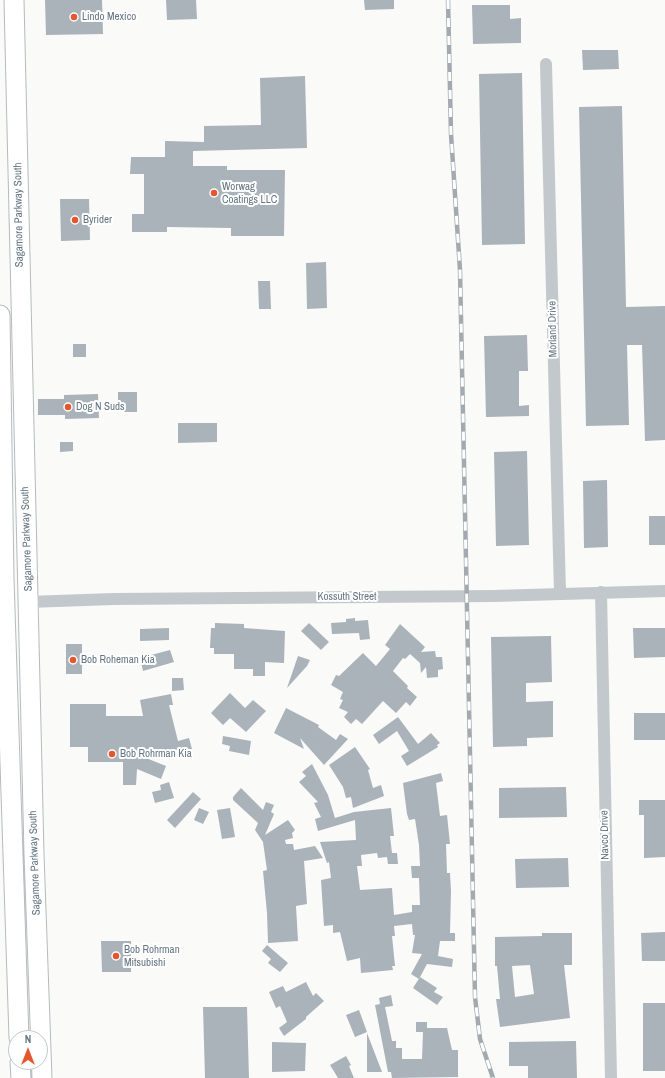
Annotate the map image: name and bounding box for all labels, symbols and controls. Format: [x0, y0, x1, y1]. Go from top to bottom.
place label: Lindo Mexico [82, 10, 136, 24]
marker: Lindo Mexico [69, 12, 79, 22]
street label: Sagamore Parkway South [11, 162, 27, 268]
place label: Worwag Coatings LLC [222, 180, 277, 206]
marker: Worwag Coatings LLC [209, 188, 219, 198]
place label: Byrider [83, 213, 112, 227]
marker: Byrider [70, 215, 80, 225]
street label: Morland Drive [546, 301, 560, 357]
place label: Dog N Suds [76, 400, 125, 414]
marker: Dog N Suds [63, 402, 73, 412]
street label: Sagamore Parkway South [19, 486, 35, 592]
street label: Kossuth Street [317, 590, 377, 604]
place label: Bob Roheman Kia [81, 653, 155, 667]
marker: Bob Roheman Kia [68, 655, 78, 665]
place label: Bob Rohrman Kia [120, 747, 192, 761]
marker: Bob Rohrman Kia [107, 749, 117, 759]
street label: Sagamore Parkway South [27, 810, 43, 916]
street label: Navco Drive [598, 810, 612, 860]
place label: Bob Rohrman Mitsubishi [124, 943, 180, 969]
marker: Bob Rohrman Mitsubishi [111, 951, 121, 961]
north arrow [8, 1030, 48, 1070]
text: N [25, 1032, 31, 1046]

